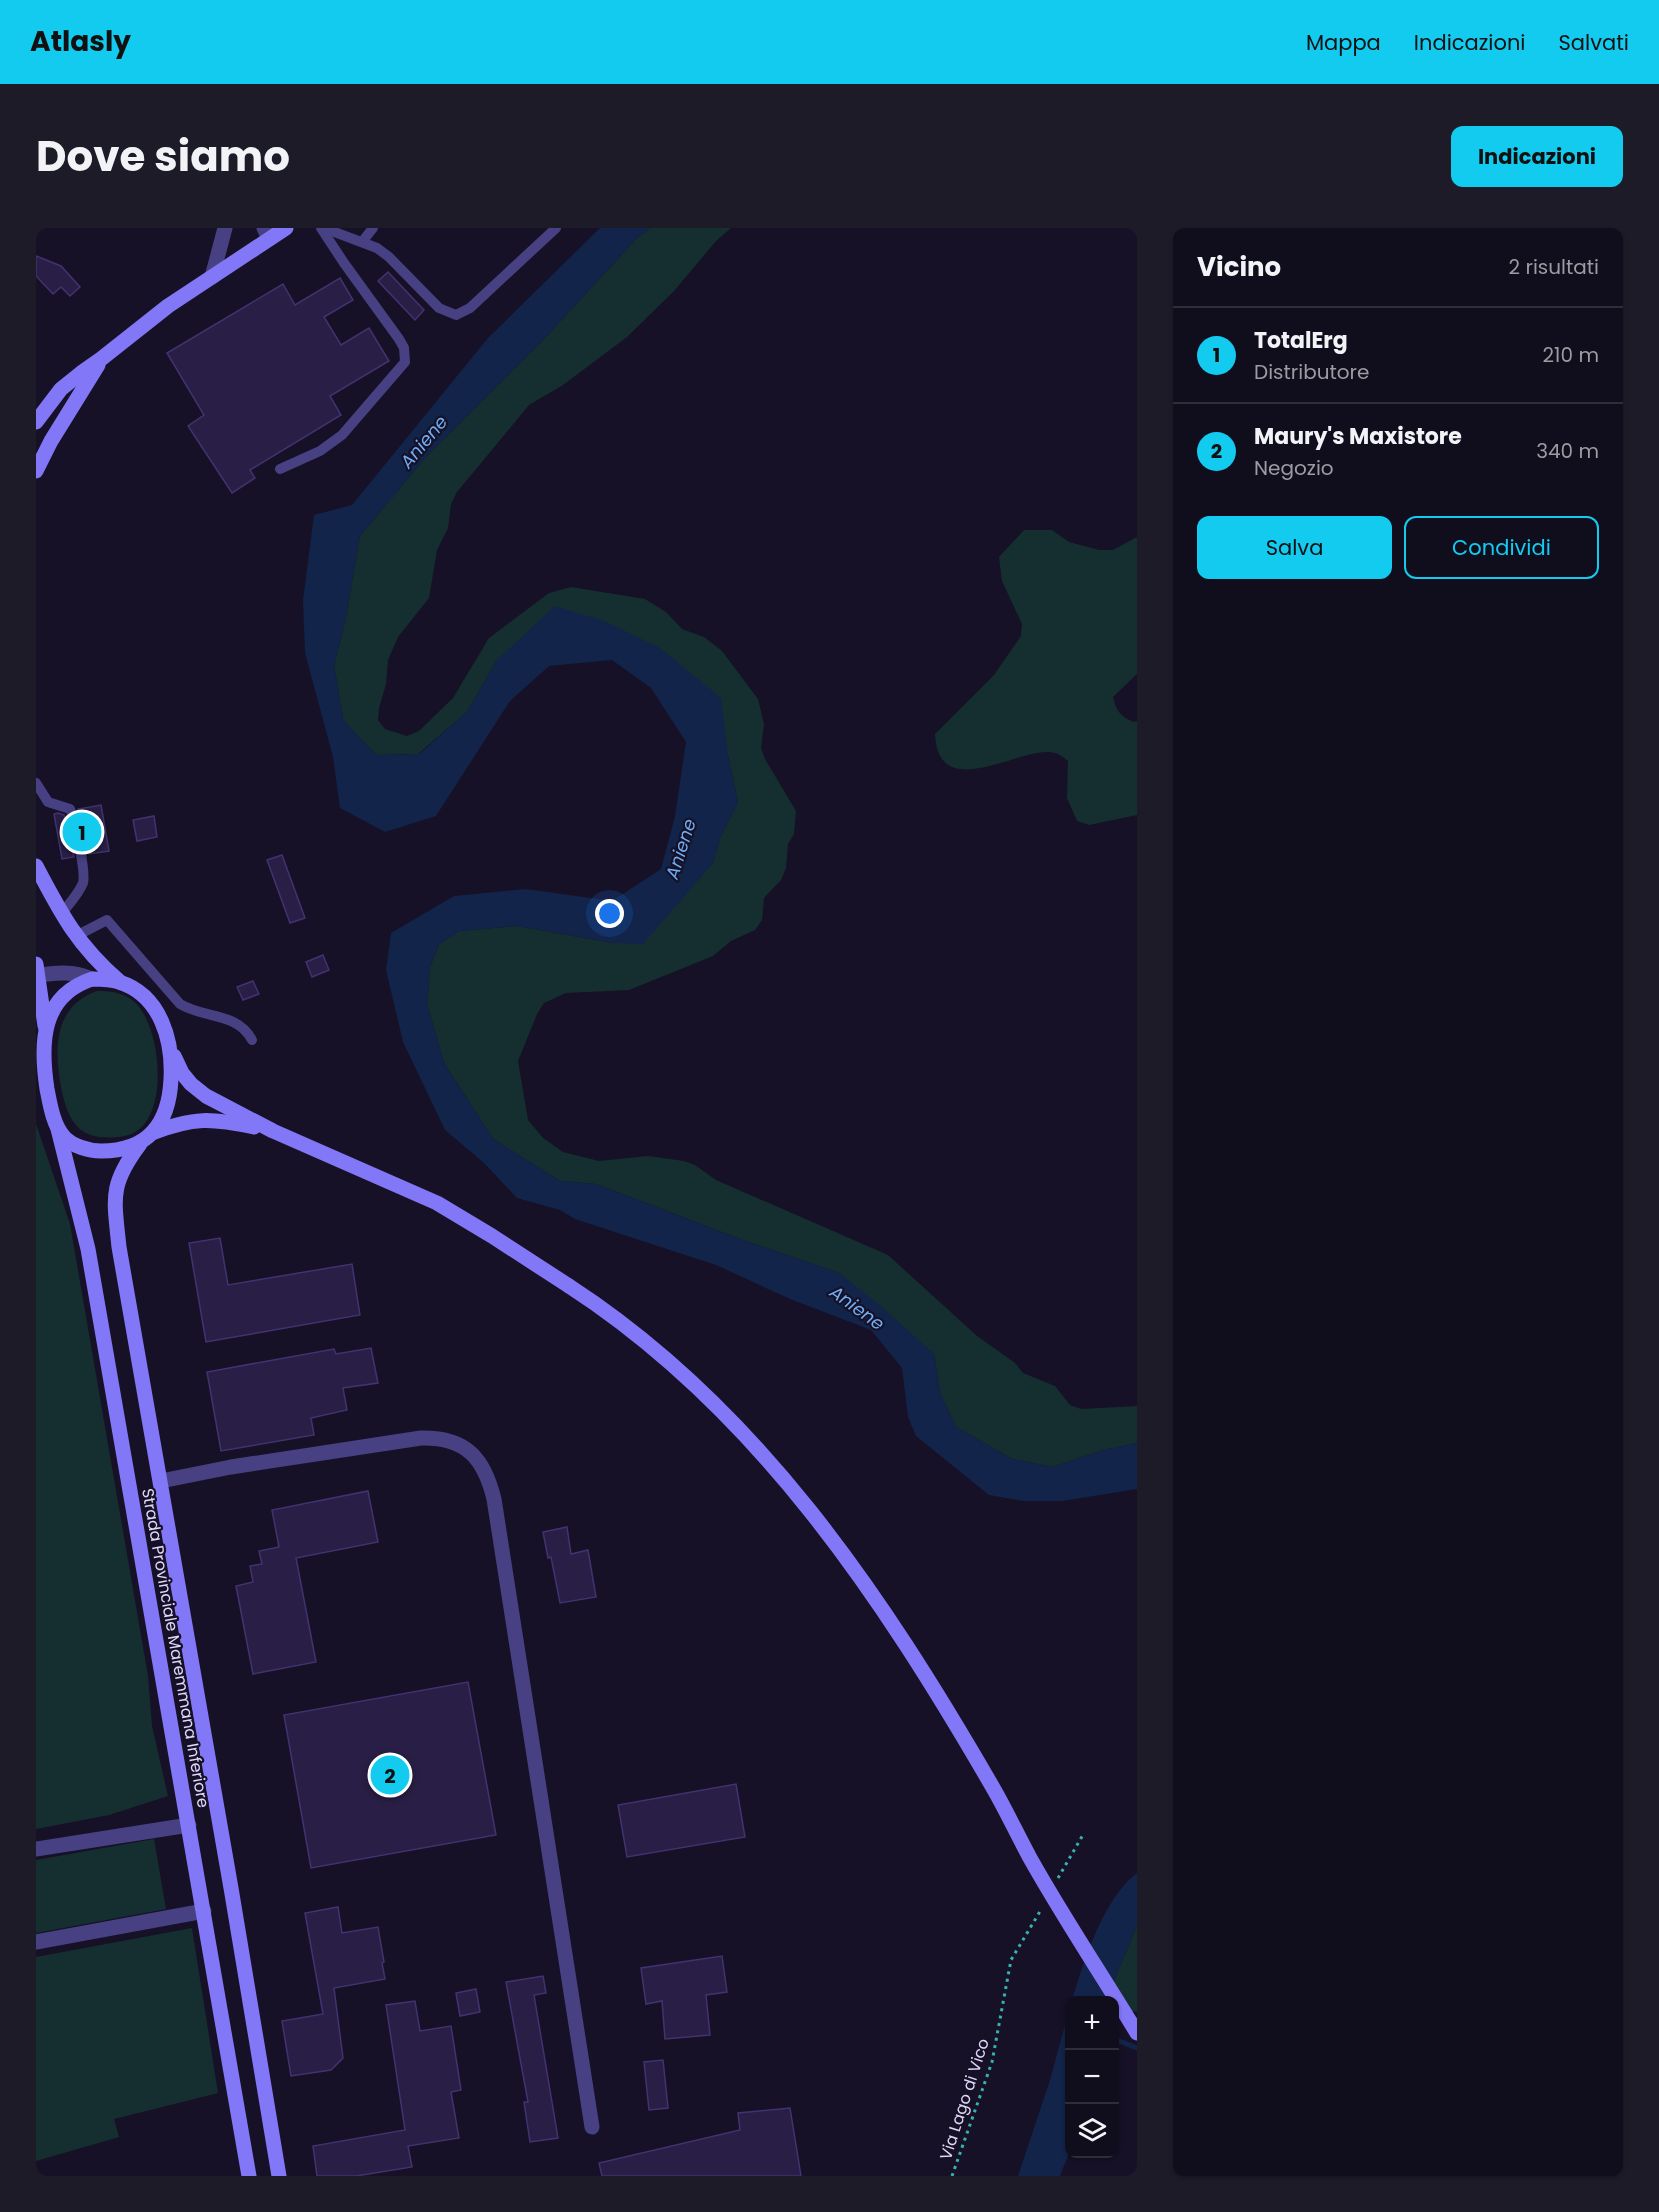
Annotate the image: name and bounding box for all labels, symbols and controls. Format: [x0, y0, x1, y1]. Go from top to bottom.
text: Atlasly [30, 22, 131, 61]
text: Mappa [1306, 28, 1381, 57]
text: Indicazioni [1414, 28, 1526, 57]
text: Salvati [1559, 28, 1629, 57]
button: Indicazioni [1451, 126, 1623, 187]
text: Dove siamo [36, 127, 290, 186]
text: Vicino [1197, 249, 1281, 285]
text: 2 risultati [1509, 253, 1599, 281]
text: TotalErg [1254, 325, 1348, 356]
text: 1 [1213, 341, 1220, 369]
text: 210 m [1543, 341, 1599, 369]
text: Distributore [1254, 358, 1369, 386]
water label: Aniene [393, 410, 453, 474]
text: Maury's Maxistore [1254, 421, 1462, 452]
text: 2 [1211, 437, 1222, 465]
text: 340 m [1536, 437, 1599, 465]
text: Negozio [1254, 454, 1334, 482]
button: Salva [1197, 516, 1392, 579]
button: Condividi [1404, 516, 1599, 579]
pin: 1 [62, 810, 102, 854]
water label: Aniene [659, 816, 702, 883]
your location [595, 899, 624, 928]
water label: Aniene [824, 1279, 890, 1336]
street label: Strada Provinciale Maremmana Inferiore [136, 1486, 215, 1810]
pin: 2 [370, 1752, 410, 1798]
map controls [1065, 1996, 1119, 2158]
button: + [1065, 1996, 1119, 2050]
street label: Via Lago di Vico [934, 2035, 995, 2163]
button: − [1065, 2050, 1119, 2104]
button: layers [1065, 2104, 1119, 2158]

